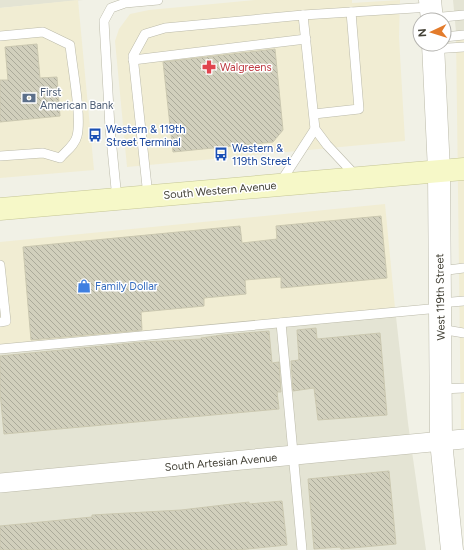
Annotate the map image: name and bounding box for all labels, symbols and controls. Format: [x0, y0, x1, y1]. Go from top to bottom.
north arrow [412, 12, 452, 52]
text: N [416, 28, 429, 37]
pharmacy icon: Walgreens [201, 59, 217, 75]
place label: Walgreens [220, 61, 272, 74]
place label: First American Bank [40, 86, 114, 112]
bank icon: First American Bank [21, 90, 37, 106]
place label: Western & 119th Street Terminal [106, 123, 185, 149]
bus stop icon: Western & 119th Street Terminal [87, 127, 103, 143]
place label: Western & 119th Street [232, 142, 291, 168]
bus stop icon: Western & 119th Street [213, 146, 229, 162]
street label: South Western Avenue [163, 179, 277, 202]
street label: West 119th Street [433, 253, 448, 341]
shop icon: Family Dollar [76, 278, 92, 294]
place label: Family Dollar [95, 280, 158, 293]
street label: South Artesian Avenue [164, 451, 278, 474]

